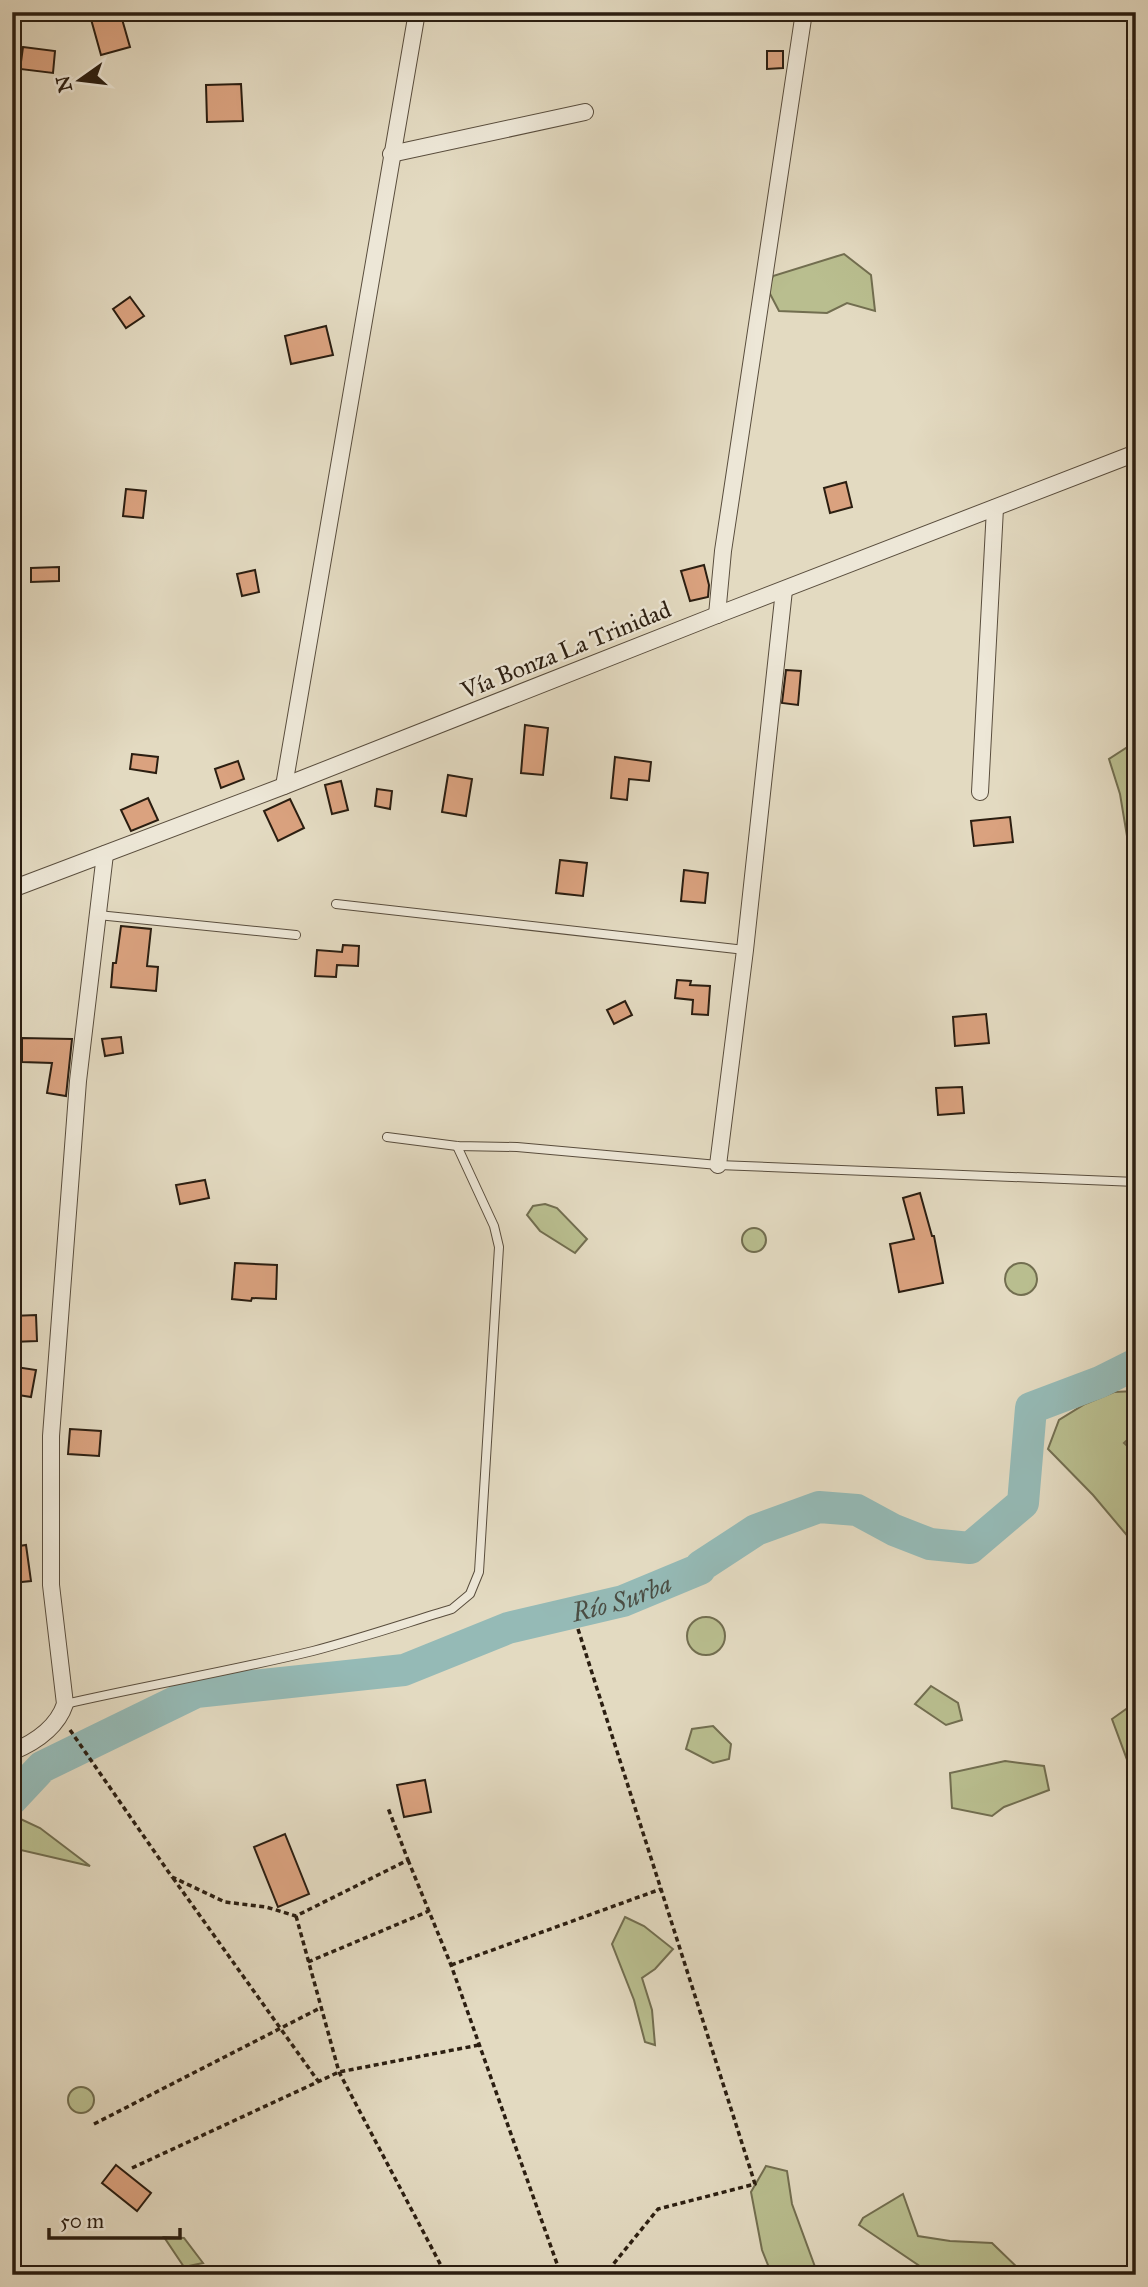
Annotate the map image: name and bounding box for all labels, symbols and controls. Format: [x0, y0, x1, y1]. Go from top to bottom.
north arrow [46, 46, 116, 116]
text: N [51, 73, 77, 95]
street label: Vía Bonza La Trinidad [456, 594, 675, 706]
water label: Río Surba [568, 1567, 676, 1629]
scale bar [49, 2196, 180, 2240]
text: 50 m [60, 2208, 105, 2234]

